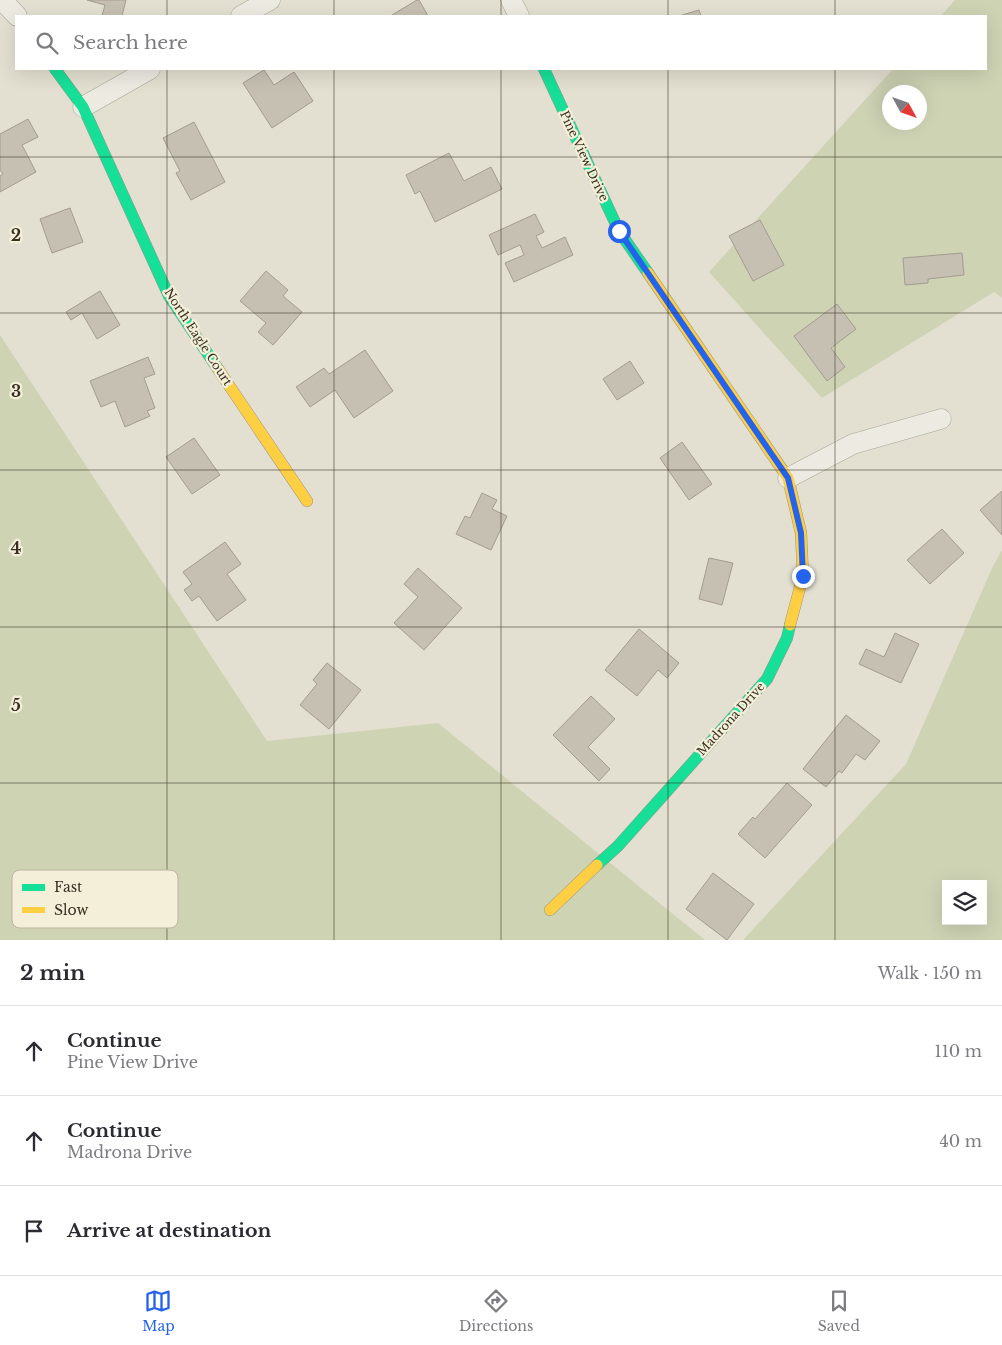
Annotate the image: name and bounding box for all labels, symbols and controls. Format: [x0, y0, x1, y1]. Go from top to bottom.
search box [15, 15, 987, 70]
icon: search [33, 29, 61, 57]
text: Search here [73, 31, 188, 54]
north arrow [882, 85, 927, 130]
street label: Pine View Drive [557, 108, 612, 204]
route start [608, 220, 631, 243]
text: 2 [11, 225, 21, 245]
street label: North Eagle Court [161, 285, 236, 388]
text: 3 [11, 381, 21, 401]
text: 4 [11, 538, 21, 558]
route end [792, 565, 815, 588]
street label: Madrona Drive [694, 679, 768, 759]
text: 5 [11, 695, 21, 715]
legend [12, 870, 178, 928]
text: Fast [54, 878, 83, 896]
map controls [942, 880, 987, 925]
button: layers [942, 880, 987, 925]
text: Slow [54, 901, 88, 919]
text: 2 min [20, 960, 85, 986]
text: Walk · 150 m [878, 963, 982, 983]
text: Continue [67, 1029, 162, 1052]
icon: ahead [20, 1037, 48, 1065]
text: 110 m [935, 1041, 982, 1061]
text: Pine View Drive [67, 1052, 198, 1072]
text: Continue [67, 1119, 162, 1142]
icon: ahead [20, 1127, 48, 1155]
text: 40 m [939, 1131, 982, 1151]
text: Madrona Drive [67, 1142, 192, 1162]
icon: arrive [20, 1217, 48, 1245]
text: Arrive at destination [67, 1219, 271, 1242]
tab: Map [142, 1287, 175, 1335]
tab: Directions [459, 1287, 533, 1335]
tab: Saved [818, 1287, 860, 1335]

